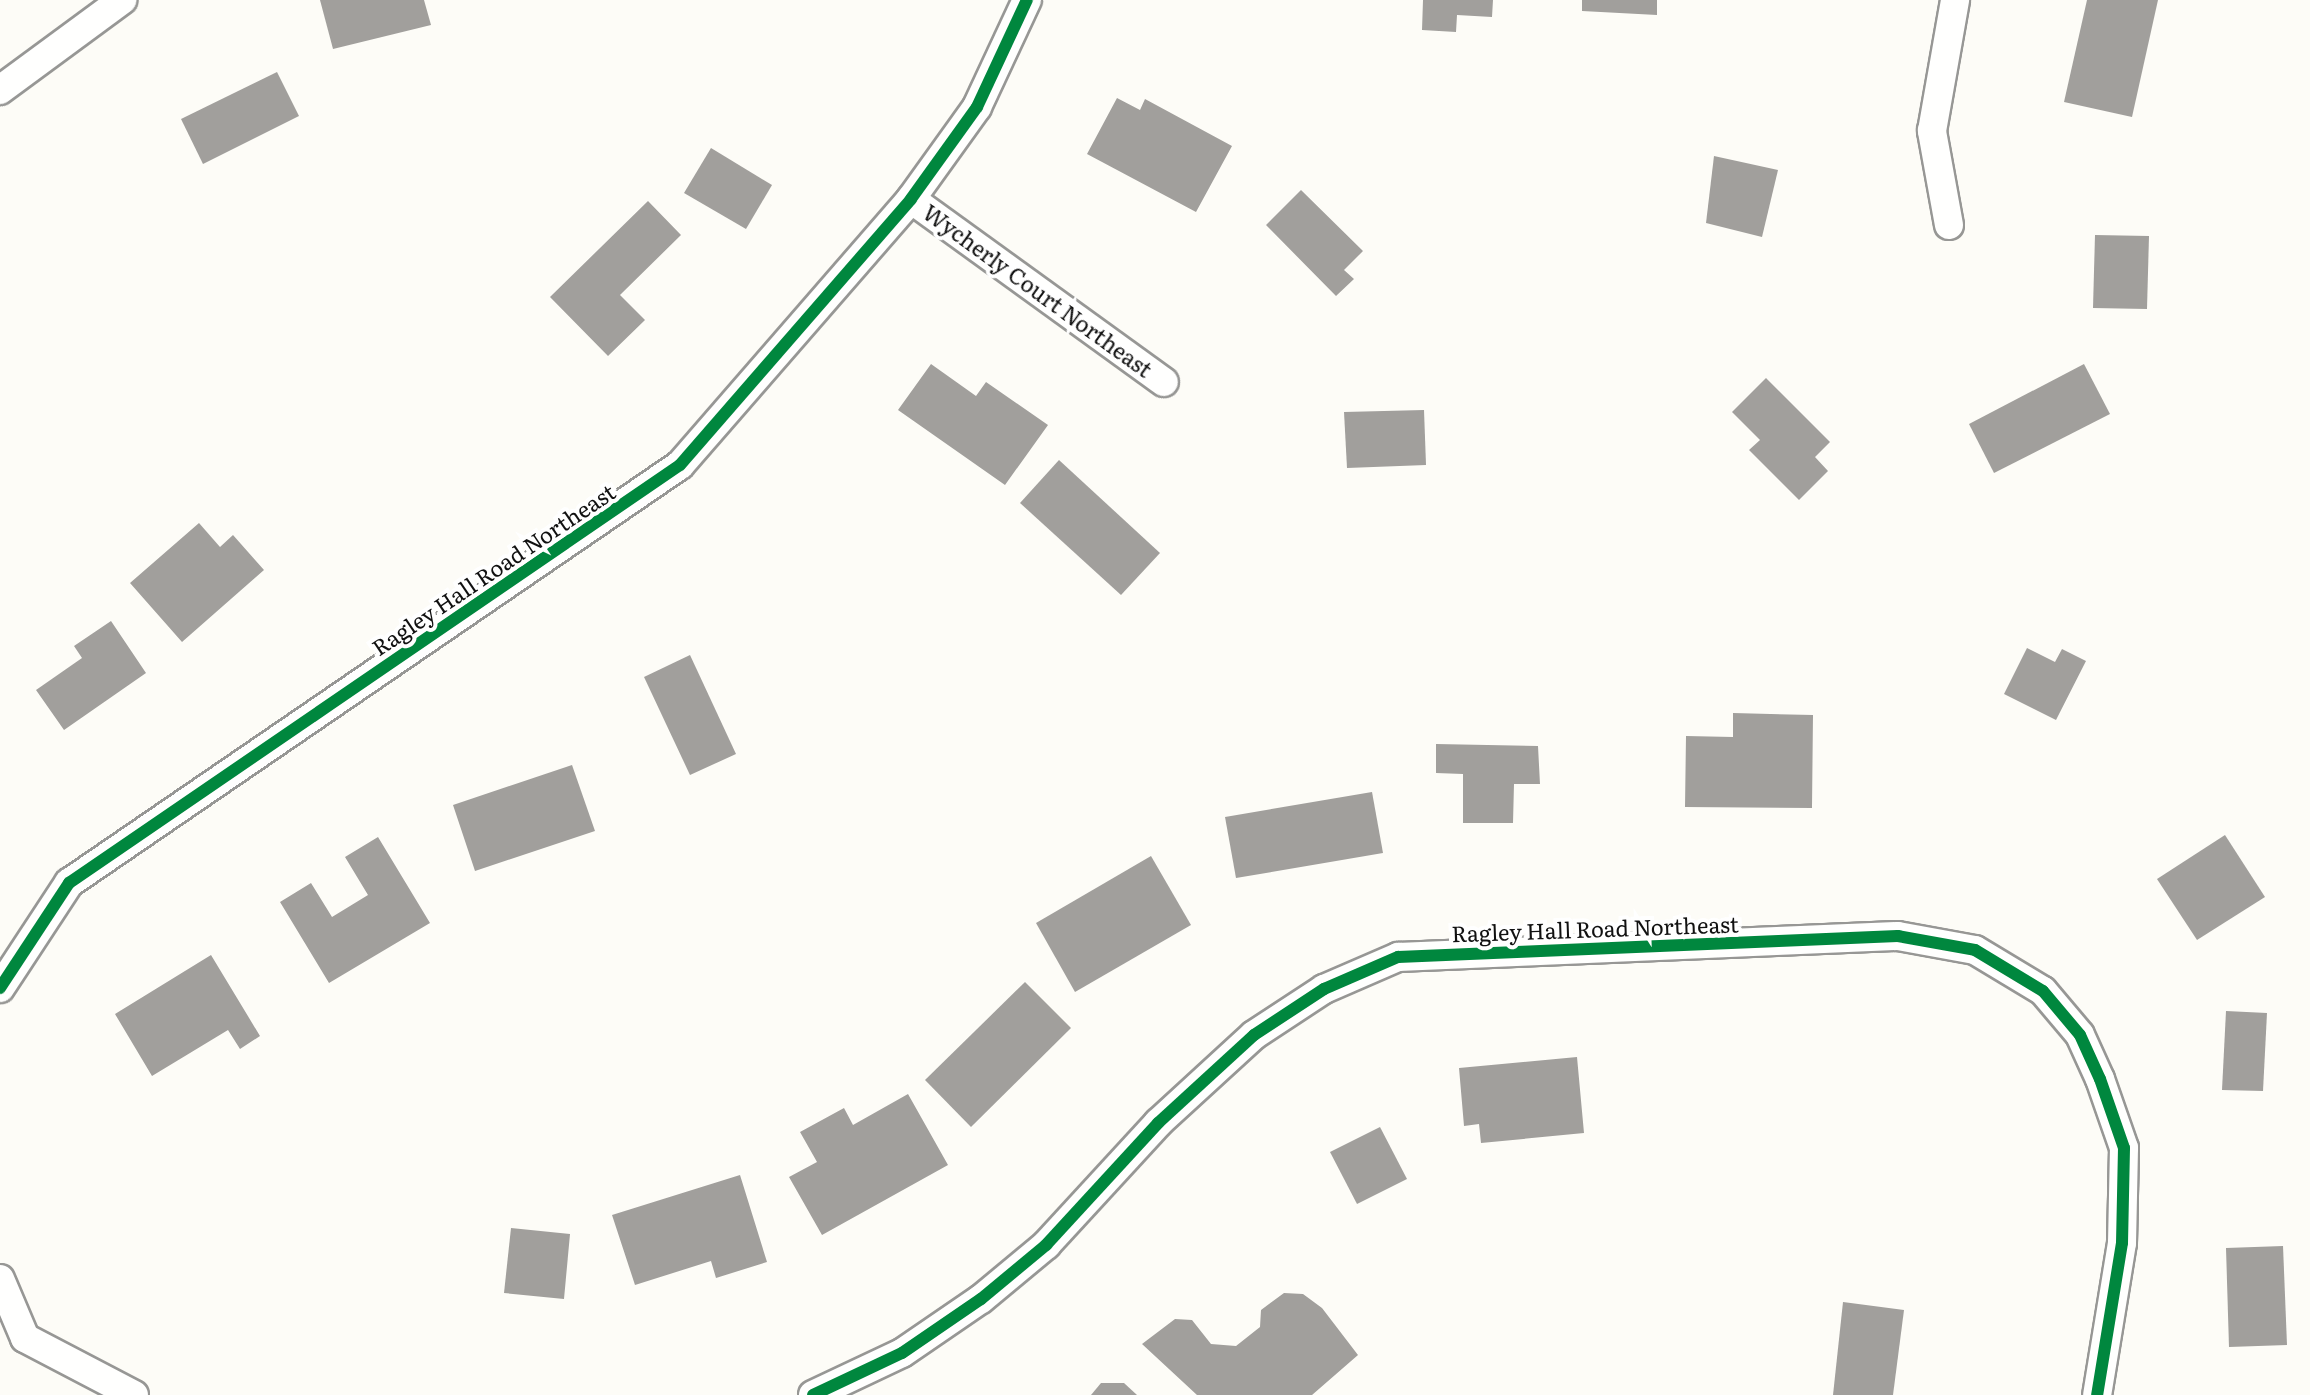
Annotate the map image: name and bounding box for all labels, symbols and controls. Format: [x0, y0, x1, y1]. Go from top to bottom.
street label: Wycherly Court Northeast [918, 198, 1158, 382]
street label: Ragley Hall Road Northeast [366, 478, 620, 660]
street label: Ragley Hall Road Northeast [1451, 910, 1739, 946]

